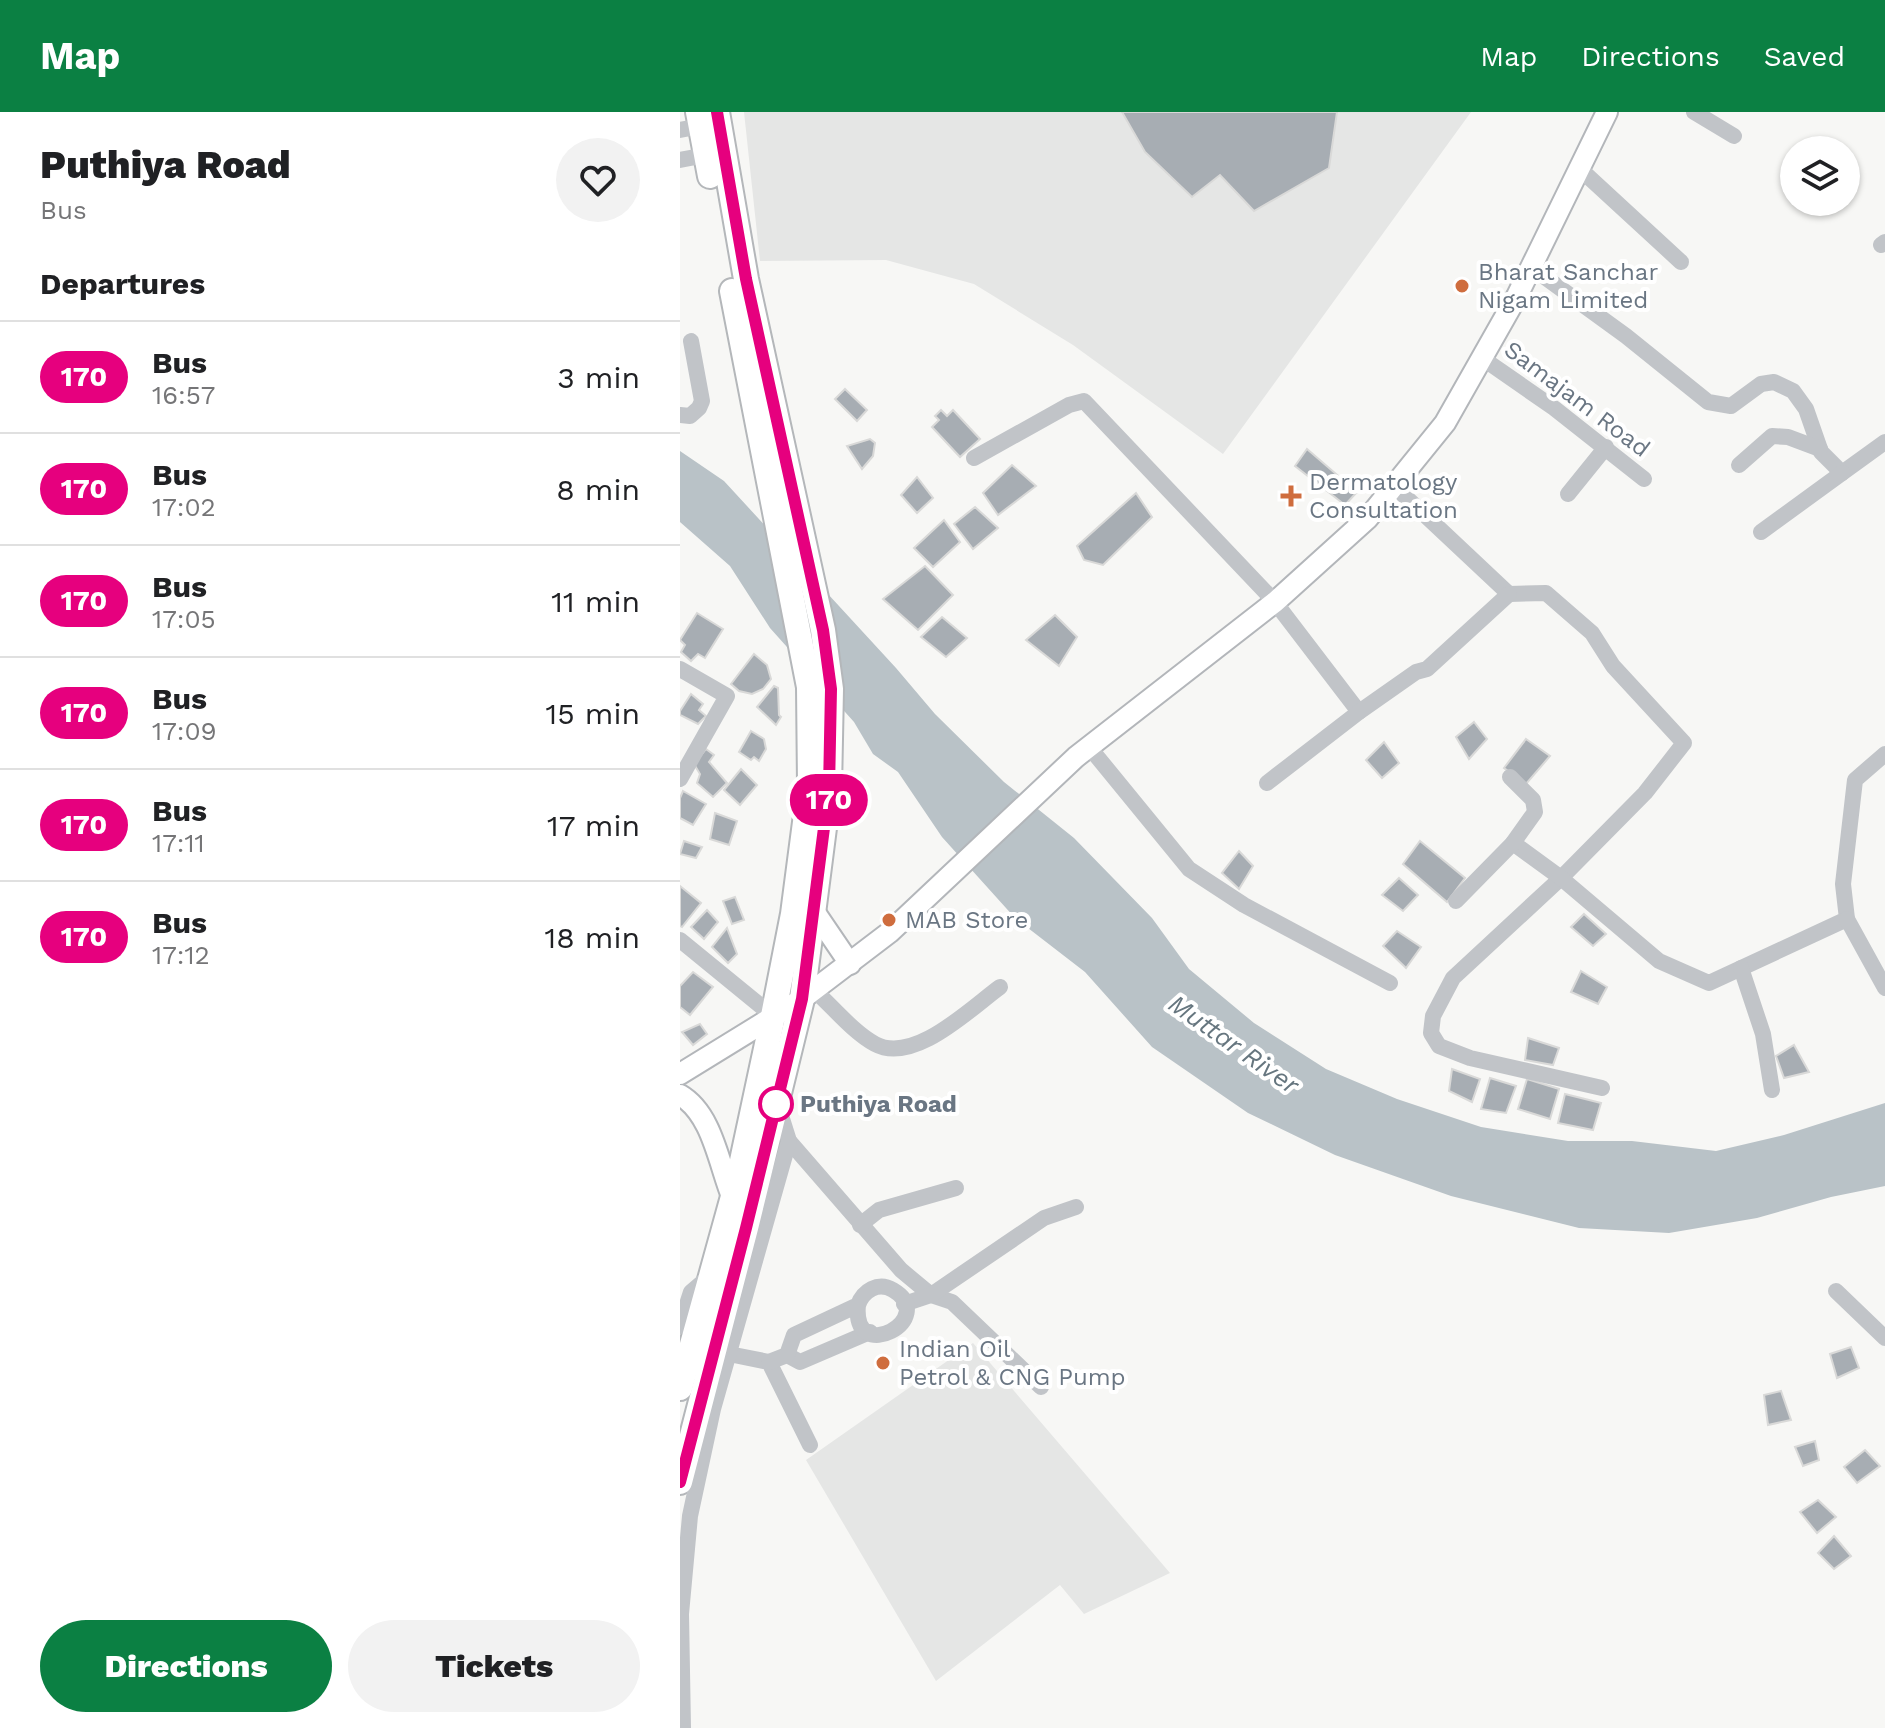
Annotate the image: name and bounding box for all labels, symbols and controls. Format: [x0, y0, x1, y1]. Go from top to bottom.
text: Map [40, 34, 120, 78]
text: Map [1480, 40, 1537, 73]
text: Directions [1581, 40, 1720, 73]
text: Saved [1764, 40, 1845, 73]
map controls [1780, 136, 1860, 216]
button: layers [1780, 136, 1860, 216]
button: heart [556, 138, 640, 222]
text: Puthiya Road [40, 143, 291, 187]
text: Bus [40, 195, 87, 225]
place label: Bharat Sanchar Nigam Limited [1478, 258, 1658, 314]
text: Departures [40, 266, 205, 301]
marker: Bharat Sanchar Nigam Limited [1453, 277, 1471, 295]
street label: Samajam Road [1499, 335, 1655, 463]
text: Bus [152, 345, 207, 380]
text: 170 [61, 360, 107, 393]
text: 3 min [557, 360, 640, 395]
text: 16:57 [152, 380, 215, 410]
text: Bus [152, 457, 207, 492]
place label: Dermatology Consultation [1309, 468, 1458, 524]
text: 170 [61, 472, 107, 505]
text: 8 min [556, 472, 640, 507]
marker: Dermatology Consultation [1280, 485, 1302, 507]
text: 17:02 [152, 492, 216, 522]
text: Bus [152, 569, 207, 604]
text: 170 [61, 584, 107, 617]
text: 11 min [551, 584, 640, 619]
text: 17:05 [152, 604, 216, 634]
text: Bus [152, 681, 207, 716]
text: 170 [61, 696, 107, 729]
text: 15 min [545, 696, 640, 731]
text: 17:09 [152, 716, 217, 746]
line badge: 170 [783, 774, 875, 826]
text: 170 [806, 783, 852, 816]
text: Bus [152, 793, 207, 828]
text: 170 [61, 808, 107, 841]
text: 17 min [547, 808, 640, 843]
text: 17:11 [152, 828, 205, 858]
text: Bus [152, 905, 207, 940]
place label: MAB Store [905, 906, 1028, 934]
marker: MAB Store [880, 911, 898, 929]
text: 170 [61, 920, 107, 953]
text: 18 min [544, 920, 640, 955]
text: 17:12 [152, 940, 210, 970]
water label: Muttar River [1163, 988, 1306, 1100]
marker: Puthiya Road [759, 1087, 793, 1121]
place label: Puthiya Road [800, 1090, 957, 1118]
place label: Indian Oil Petrol & CNG Pump [899, 1335, 1126, 1391]
marker: Indian Oil Petrol & CNG Pump [874, 1354, 892, 1372]
button: Directions [40, 1620, 332, 1712]
button: Tickets [348, 1620, 640, 1712]

